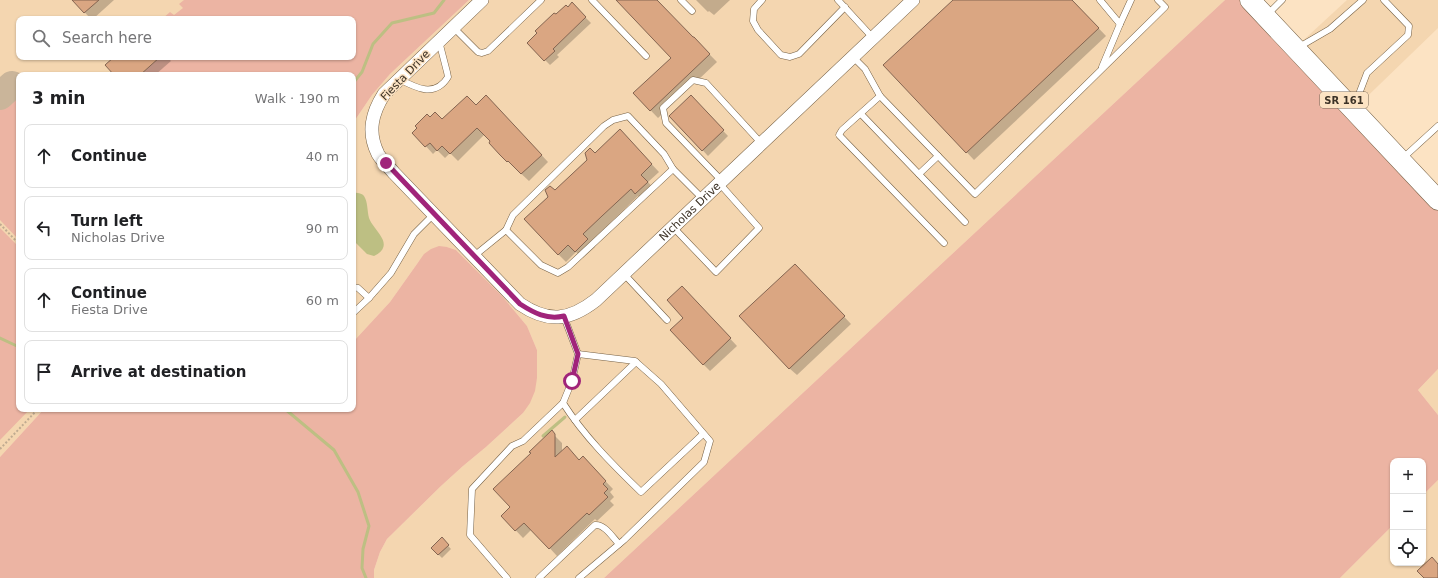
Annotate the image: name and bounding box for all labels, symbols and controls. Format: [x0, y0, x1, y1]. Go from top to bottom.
search box [16, 16, 356, 60]
icon: search [30, 27, 52, 49]
text: Search here [62, 29, 152, 47]
street label: Fiesta Drive [378, 47, 433, 103]
text: 3 min [32, 88, 85, 108]
text: Walk · 190 m [255, 91, 340, 106]
road number: SR 161 [1320, 92, 1368, 108]
icon: ahead [33, 145, 55, 167]
text: Continue [71, 147, 147, 165]
text: 40 m [306, 149, 339, 164]
route end [377, 154, 395, 172]
street label: Nicholas Drive [657, 180, 724, 244]
text: Turn left [71, 212, 143, 230]
icon: left [33, 217, 55, 239]
text: 90 m [306, 221, 339, 236]
text: Nicholas Drive [71, 230, 165, 245]
text: Continue [71, 284, 147, 302]
icon: ahead [33, 289, 55, 311]
text: 60 m [306, 293, 339, 308]
text: Fiesta Drive [71, 302, 148, 317]
icon: arrive [33, 361, 55, 383]
text: Arrive at destination [71, 363, 246, 381]
route start [563, 372, 581, 390]
map controls [1390, 458, 1426, 566]
button: + [1390, 458, 1426, 494]
button: − [1390, 494, 1426, 530]
button: locate [1390, 530, 1426, 566]

